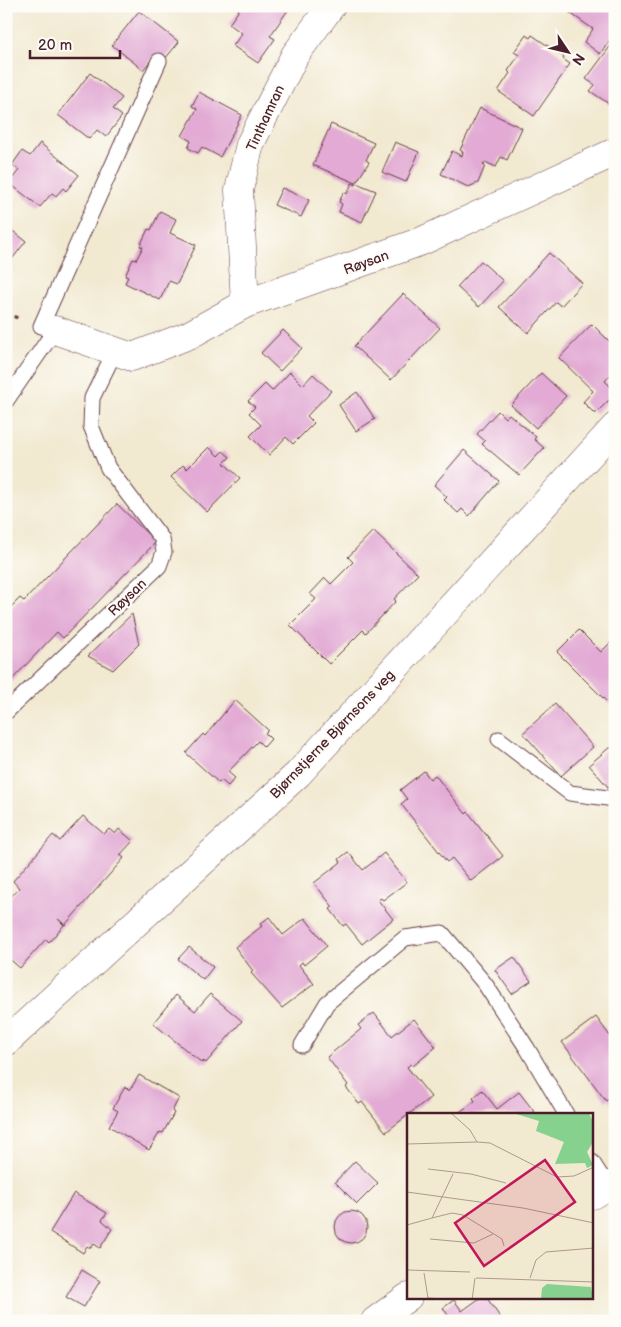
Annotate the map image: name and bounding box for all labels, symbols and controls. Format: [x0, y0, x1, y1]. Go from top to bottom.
scale bar [30, 28, 120, 60]
north arrow [544, 28, 594, 78]
text: 20 m [38, 36, 72, 55]
text: N [568, 50, 588, 68]
street label: Tinthamran [243, 82, 288, 154]
street label: Røysan [341, 246, 391, 278]
street label: Røysan [105, 575, 150, 620]
street label: Bjørnstjerne Bjørnsons veg [266, 666, 398, 802]
inset map [407, 1113, 594, 1300]

